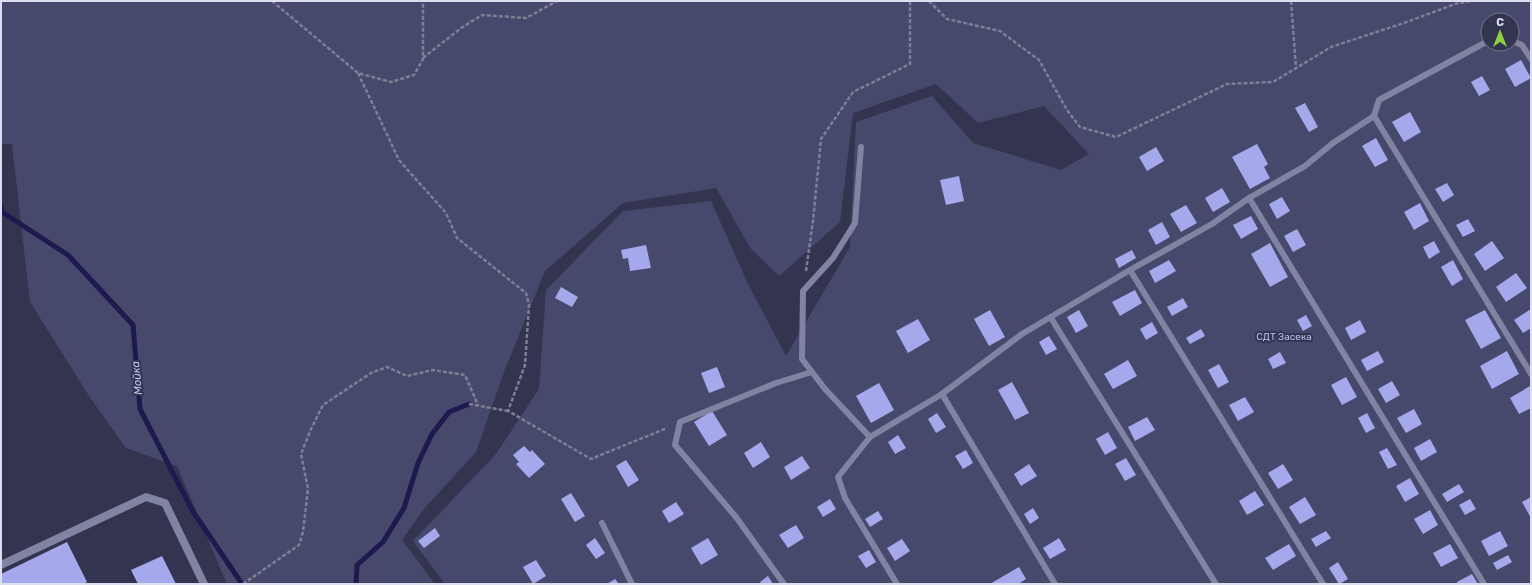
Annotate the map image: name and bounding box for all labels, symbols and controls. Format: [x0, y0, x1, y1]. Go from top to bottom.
north arrow [1480, 12, 1520, 52]
text: С [1496, 16, 1504, 29]
park label: СДТ Засека [1256, 331, 1312, 343]
water label: Мойка [129, 360, 145, 395]

